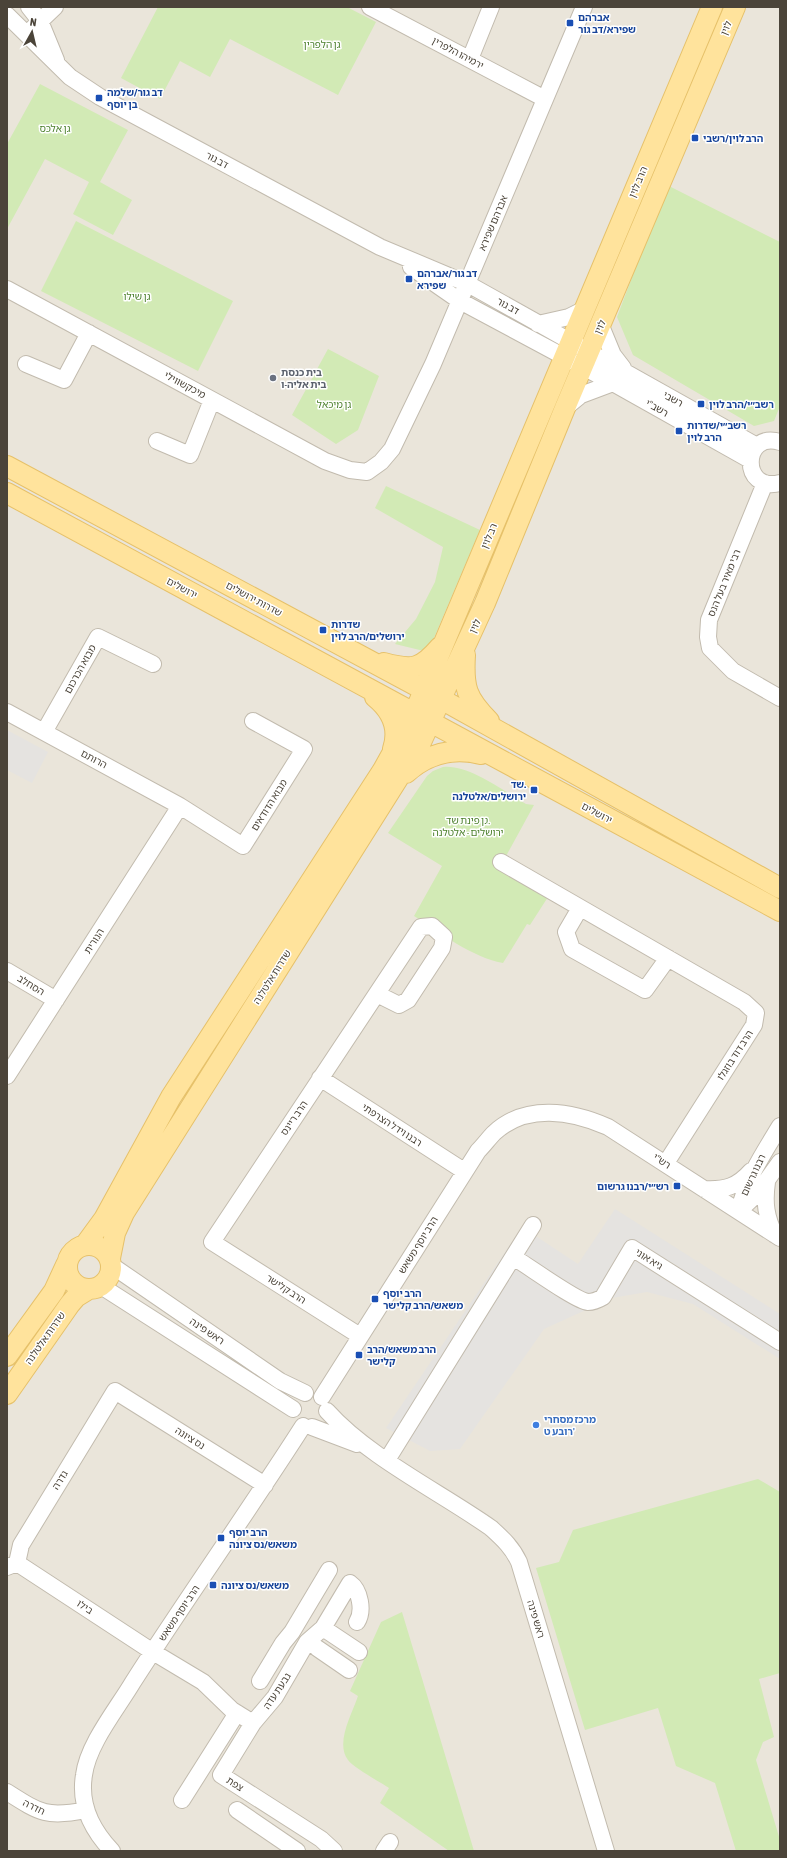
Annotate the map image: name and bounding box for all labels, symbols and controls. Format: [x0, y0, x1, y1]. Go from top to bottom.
north arrow [12, 12, 52, 52]
place label: אברהם שפירא/דב גור [578, 12, 636, 35]
text: N [29, 16, 37, 28]
marker: אברהם שפירא/דב גור [565, 18, 575, 28]
street label: לוין [718, 19, 734, 37]
street label: ירמיהו הלפרין [430, 35, 486, 71]
park label: גן הלפרין [303, 39, 341, 50]
place label: דב גור/שלמה בן יוסף [107, 87, 163, 110]
marker: דב גור/שלמה בן יוסף [94, 93, 104, 103]
park label: גן אלכס [39, 123, 71, 134]
marker: הרב לוין/רשבי [690, 133, 700, 143]
place label: הרב לוין/רשבי [703, 133, 763, 144]
street label: דב גור [204, 150, 231, 171]
street label: הרב לוין [627, 165, 649, 199]
street label: אברהם שפירא [476, 194, 510, 252]
place label: דב גור/אברהם שפירא [417, 268, 478, 291]
marker: דב גור/אברהם שפירא [404, 274, 414, 284]
park label: גן שילו [124, 291, 151, 302]
street label: דב גור [495, 295, 522, 317]
street label: לוין [592, 318, 608, 336]
place label: בית כנסת בית אליה-ו [281, 367, 327, 390]
street label: מיכקשווילי [162, 369, 208, 401]
marker: בית כנסת בית אליה-ו [268, 373, 278, 383]
street label: רשבי [661, 389, 685, 409]
street label: רשב"י [644, 397, 670, 419]
park label: גן מיכאל [317, 399, 352, 410]
marker: רשב״י/הרב לוין [696, 399, 706, 409]
place label: רשב״י/הרב לוין [709, 399, 774, 410]
place label: רשב״י/שדרות הרב לוין [687, 420, 746, 443]
marker: רשב״י/שדרות הרב לוין [674, 426, 684, 436]
street label: רב לוין [479, 522, 499, 550]
street label: רבי מאיר בעל הנס [705, 548, 743, 618]
street label: ירושלים [165, 575, 199, 601]
street label: שדרות ירושלים [224, 580, 284, 618]
street label: לוין [467, 617, 483, 635]
place label: שדרות ירושלים/הרב לוין [331, 619, 405, 642]
marker: שדרות ירושלים/הרב לוין [318, 625, 328, 635]
street label: מבוא הכרכום [62, 642, 98, 695]
street label: הרותם [79, 748, 109, 770]
street label: מבוא הדודאים [249, 777, 289, 833]
place label: שד. ירושלים/אלטלנה [452, 779, 526, 802]
marker: שד. ירושלים/אלטלנה [529, 785, 539, 795]
street label: ירושלים [580, 800, 614, 826]
park label: גן פינת שד. ירושלים - אלטלנה [432, 815, 504, 838]
street label: הנורית [82, 926, 106, 956]
street label: שדרות אלטלנה [251, 948, 293, 1006]
street label: הסחלב [15, 973, 47, 997]
street label: הרב דוד בוזגלו [715, 1028, 755, 1082]
street label: הרב ריינס [278, 1099, 310, 1137]
street label: רבנו וידל הצרפתי [360, 1102, 424, 1148]
street label: רש"י [651, 1151, 673, 1171]
street label: רבנו גרשום [739, 1152, 767, 1198]
place label: רש״י/רבנו גרשום [597, 1181, 669, 1192]
marker: רש״י/רבנו גרשום [672, 1181, 682, 1191]
street label: הרב יוסף משאש [396, 1214, 440, 1276]
street label: גיא אוני [633, 1246, 665, 1272]
street label: הרב קלישר [264, 1272, 308, 1306]
place label: הרב יוסף משאש/הרב קלישר [383, 1288, 463, 1311]
marker: הרב יוסף משאש/הרב קלישר [370, 1294, 380, 1304]
street label: שדרות אלטלנה [23, 1310, 67, 1366]
street label: ראש פינה [188, 1316, 226, 1346]
place label: הרב משאש/הרב קלישר [367, 1344, 436, 1367]
marker: הרב משאש/הרב קלישר [354, 1350, 364, 1360]
place label: מרכז מסחרי רובע ט' [544, 1414, 596, 1437]
marker: מרכז מסחרי רובע ט' [531, 1420, 541, 1430]
street label: נס ציונה [173, 1425, 207, 1452]
street label: גדרה [50, 1468, 70, 1492]
place label: הרב יוסף משאש/נס ציונה [229, 1527, 297, 1550]
marker: הרב יוסף משאש/נס ציונה [216, 1533, 226, 1543]
marker: משאש/נס ציונה [208, 1580, 218, 1590]
place label: משאש/נס ציונה [221, 1580, 289, 1591]
street label: הרב יוסף משאש [156, 1583, 202, 1643]
street label: בילו [75, 1598, 95, 1616]
street label: ראש פינה [525, 1599, 547, 1639]
street label: גבעת עדה [261, 1671, 293, 1711]
street label: צפת [224, 1774, 246, 1794]
street label: חדרה [21, 1797, 47, 1817]

